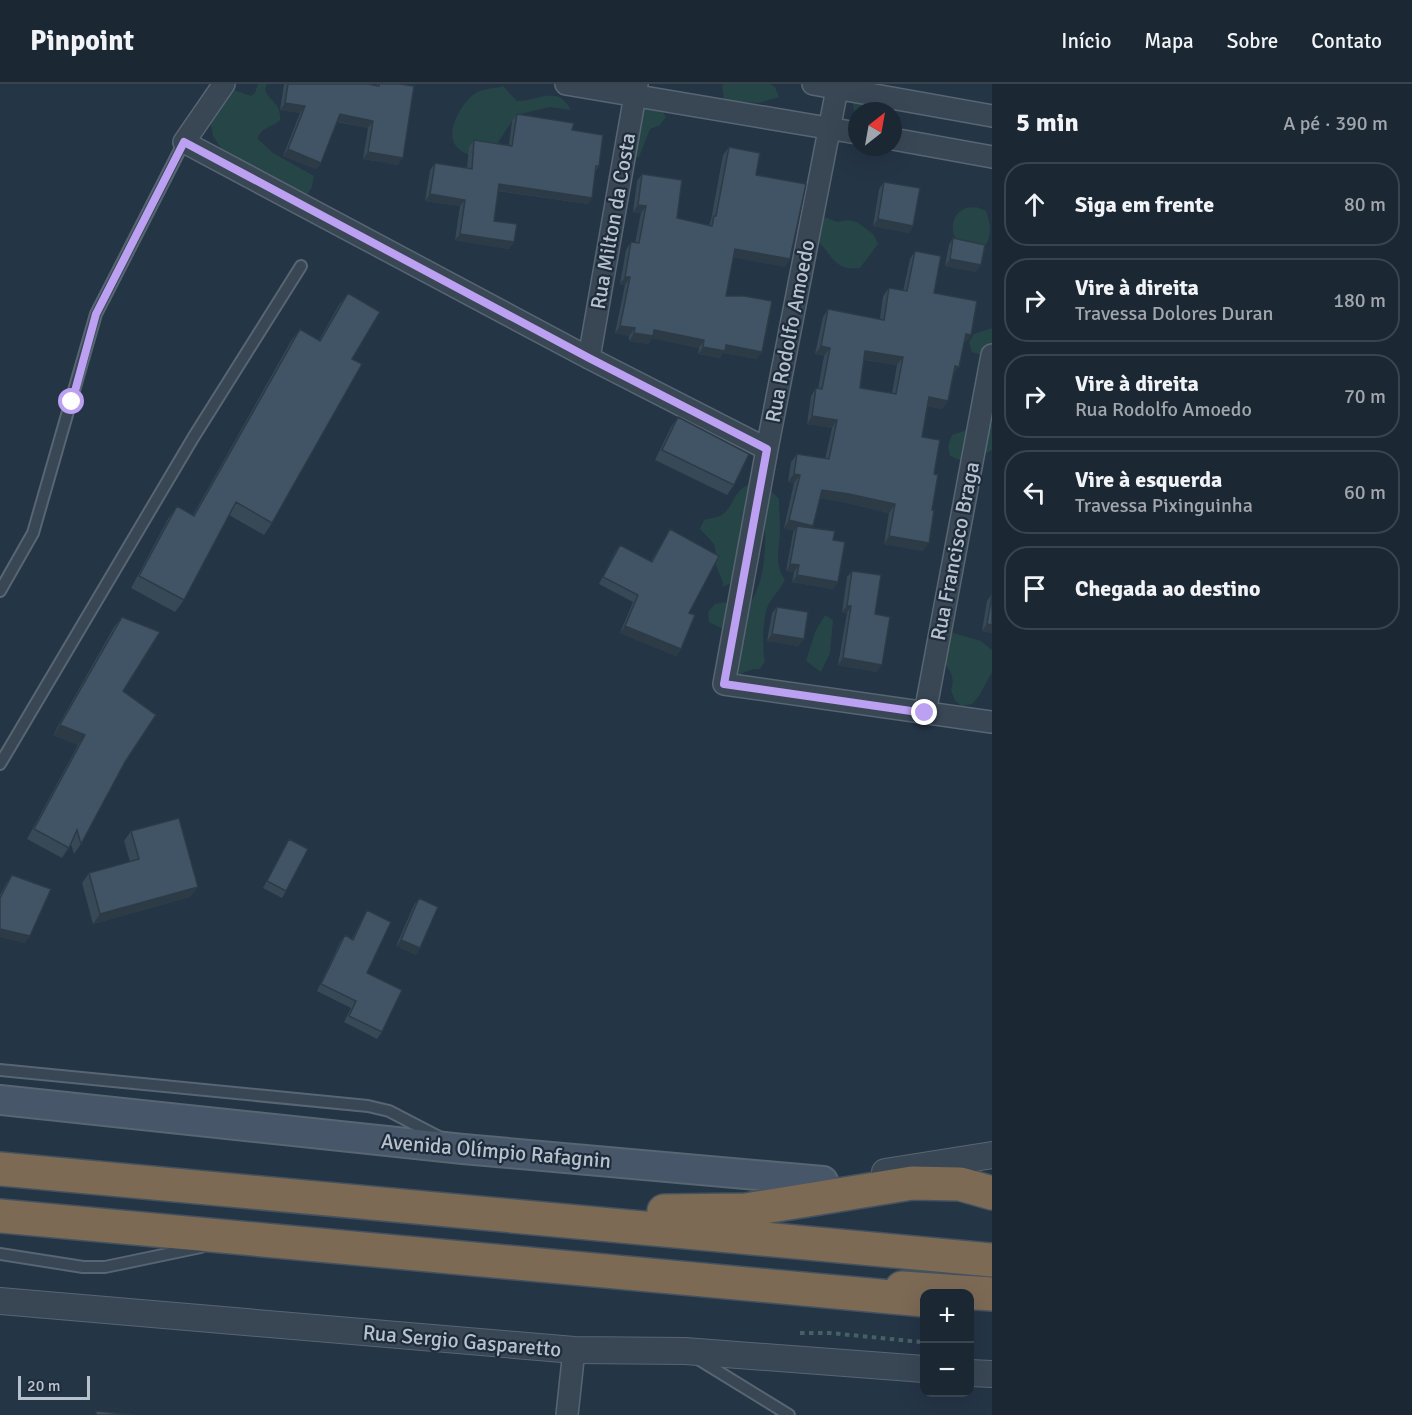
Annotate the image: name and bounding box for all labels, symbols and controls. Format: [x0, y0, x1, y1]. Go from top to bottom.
text: Pinpoint [30, 24, 134, 58]
text: Início [1061, 28, 1111, 54]
text: Mapa [1144, 28, 1194, 54]
text: Sobre [1227, 28, 1278, 54]
text: Contato [1311, 28, 1382, 54]
north arrow [848, 102, 902, 156]
text: 5 min [1016, 107, 1079, 139]
text: A pé · 390 m [1283, 111, 1388, 136]
street label: Rua Milton da Costa [585, 131, 641, 311]
icon: ahead [1018, 188, 1051, 221]
text: Siga em frente [1075, 191, 1214, 218]
text: 80 m [1344, 192, 1386, 217]
street label: Rua Rodolfo Amoedo [760, 237, 820, 425]
text: Vire à direita [1075, 274, 1199, 301]
icon: right [1018, 284, 1051, 317]
text: 180 m [1333, 288, 1386, 313]
text: Travessa Dolores Duran [1075, 301, 1274, 326]
text: Vire à direita [1075, 370, 1199, 397]
icon: right [1018, 380, 1051, 413]
text: 70 m [1344, 384, 1386, 409]
route start [58, 388, 84, 414]
text: Rua Rodolfo Amoedo [1075, 397, 1252, 422]
street label: Rua Francisco Braga [925, 459, 985, 643]
text: Vire à esquerda [1075, 466, 1222, 493]
icon: left [1018, 476, 1051, 509]
text: 60 m [1344, 480, 1386, 505]
text: Travessa Pixinguinha [1075, 493, 1253, 518]
icon: arrive [1018, 572, 1051, 605]
text: Chegada ao destino [1075, 575, 1261, 602]
route end [911, 699, 937, 725]
street label: Avenida Olímpio Rafagnin [380, 1128, 612, 1174]
map controls [920, 1289, 974, 1397]
button: + [920, 1289, 974, 1343]
street label: Rua Sergio Gasparetto [362, 1319, 562, 1363]
button: − [920, 1343, 974, 1397]
scale bar [18, 1373, 90, 1400]
text: 20 m [27, 1376, 61, 1396]

